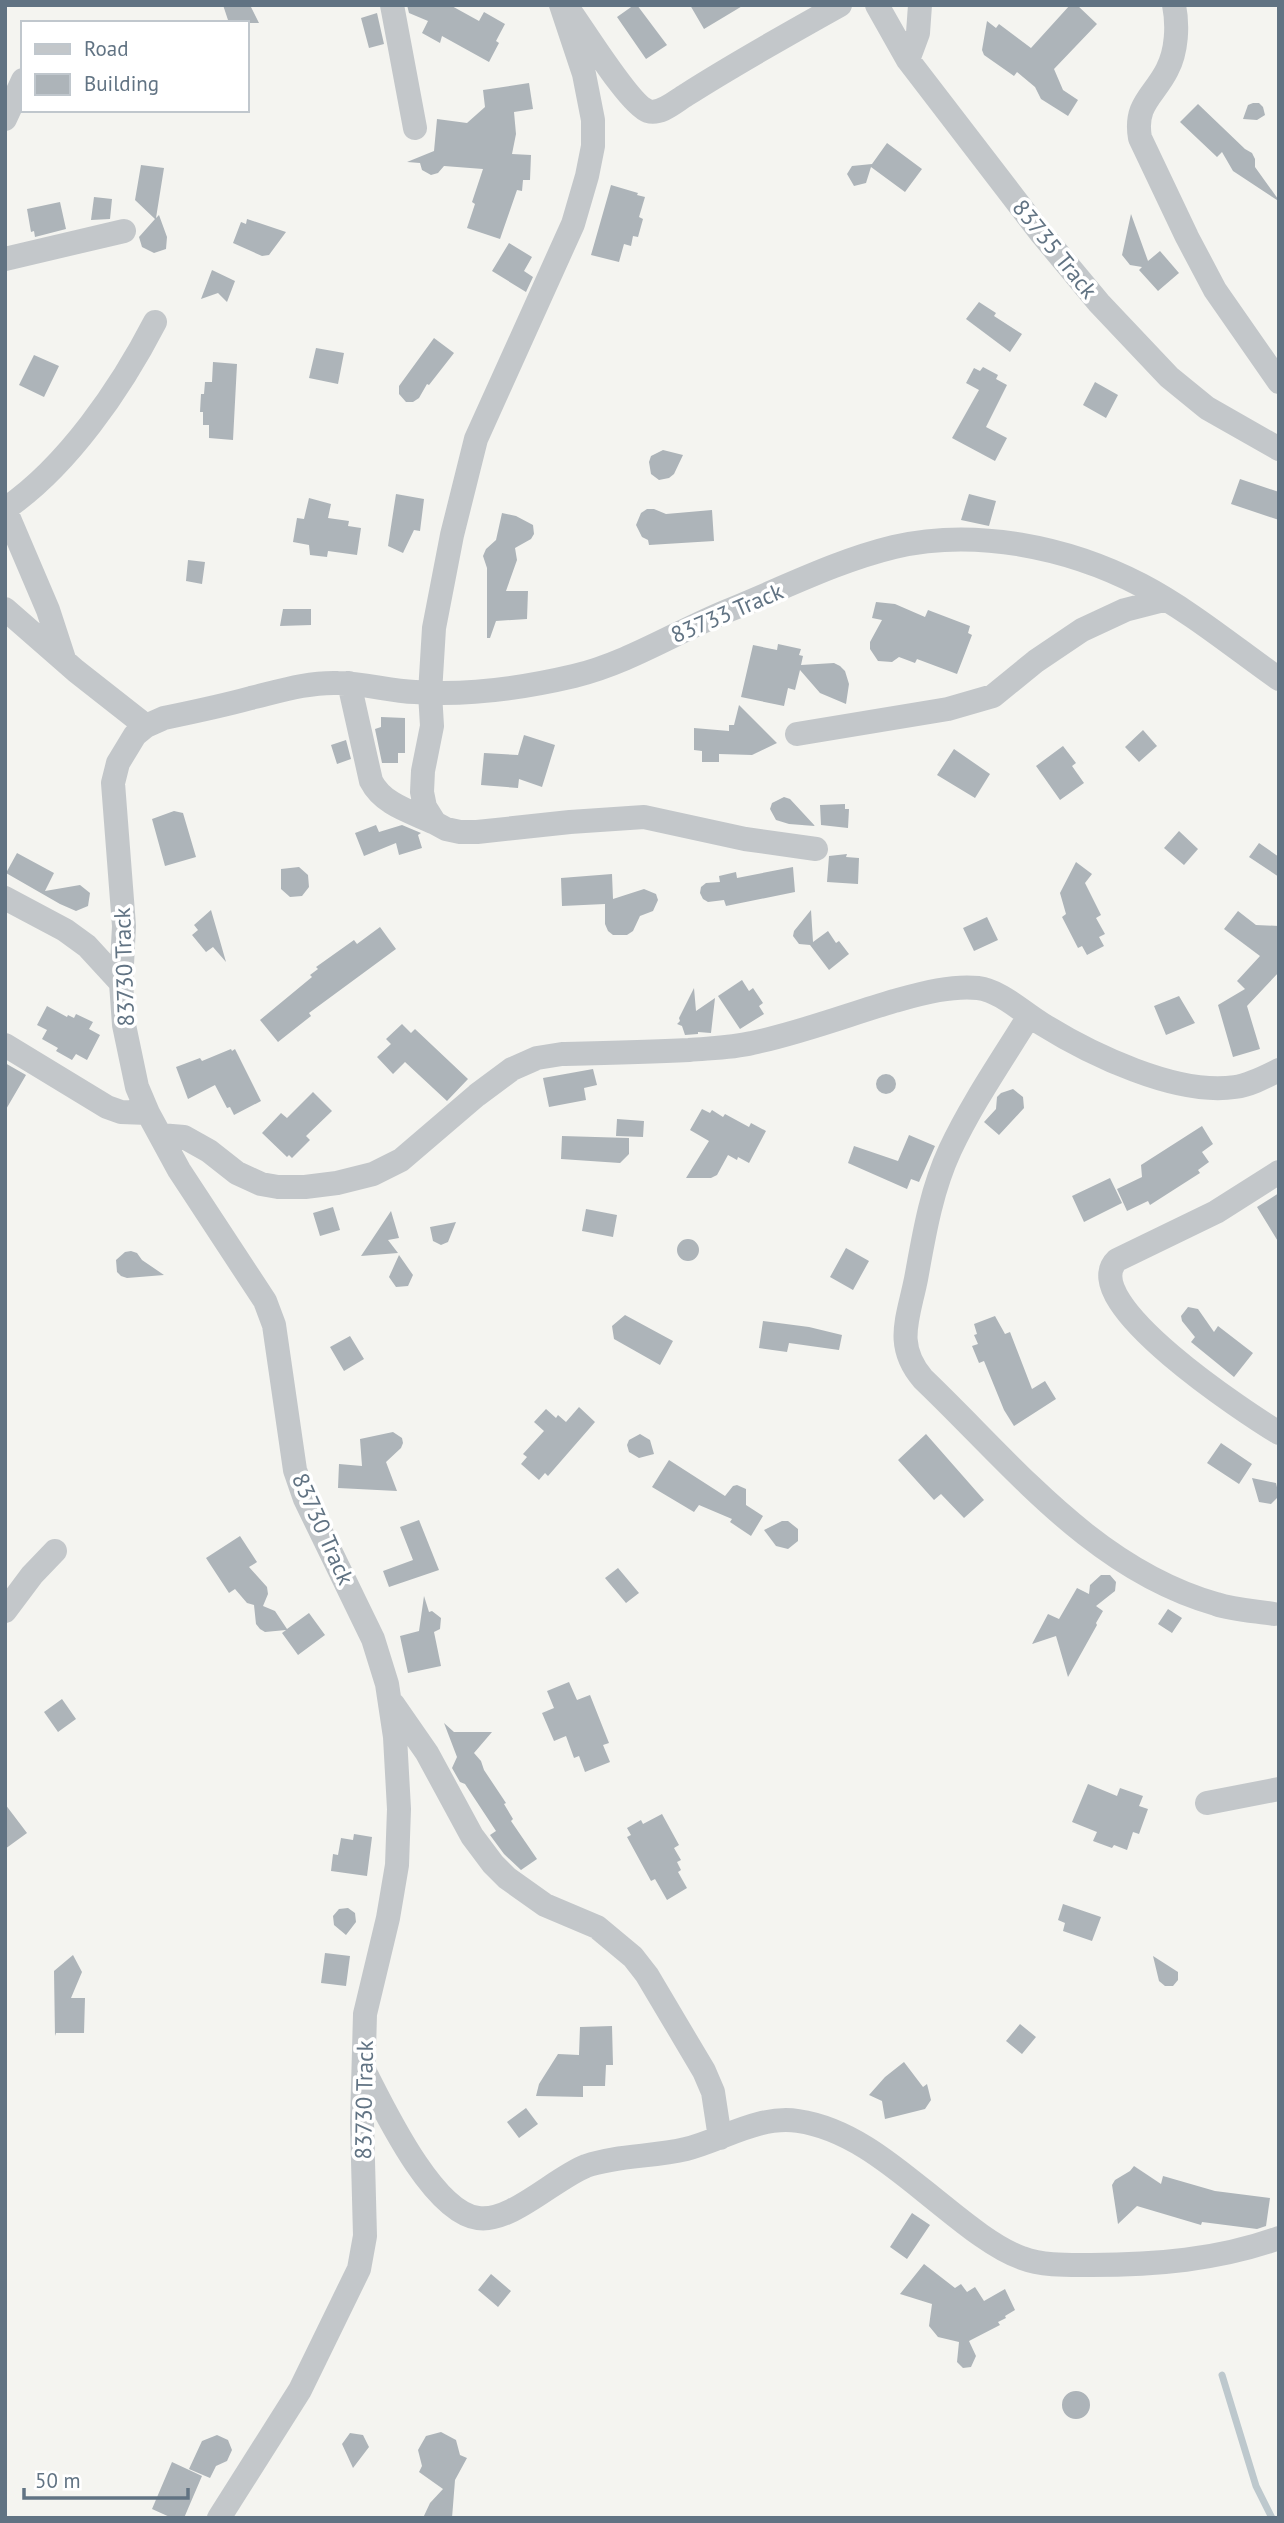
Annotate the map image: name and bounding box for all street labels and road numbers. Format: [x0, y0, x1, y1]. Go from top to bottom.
street label: 83735 Track [1007, 193, 1104, 304]
street label: 83733 Track [666, 576, 787, 649]
street label: 83730 Track [107, 907, 140, 1027]
street label: 83730 Track [286, 1469, 361, 1589]
street label: 83730 Track [348, 2040, 379, 2160]

